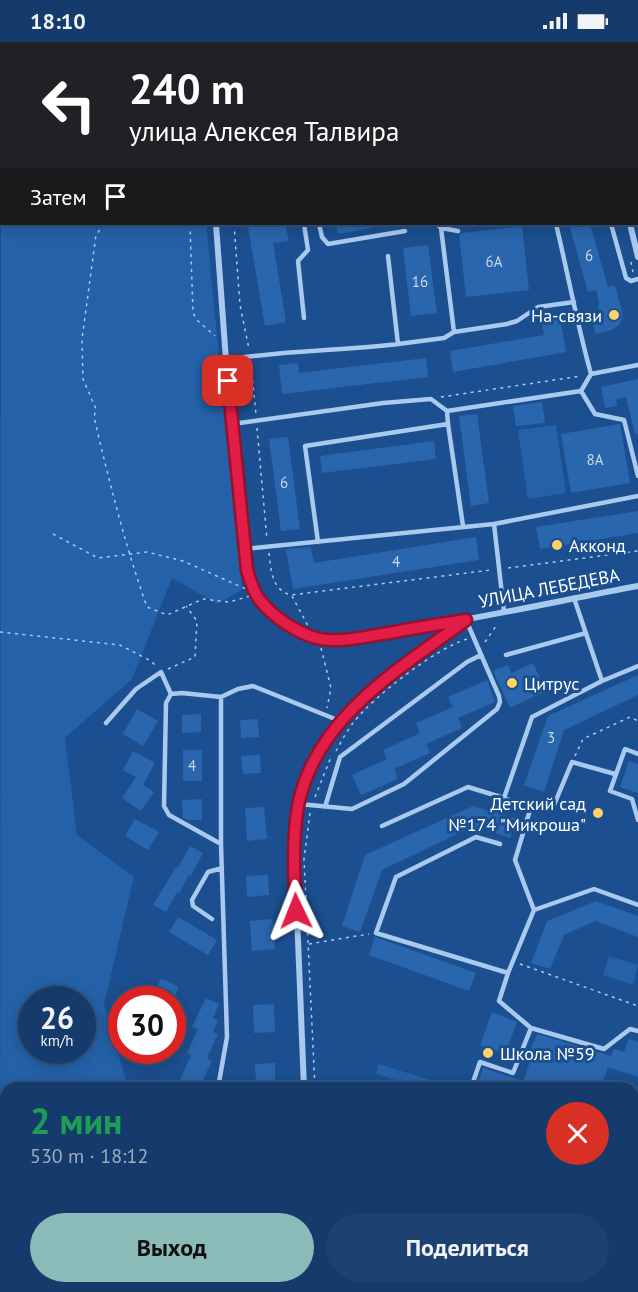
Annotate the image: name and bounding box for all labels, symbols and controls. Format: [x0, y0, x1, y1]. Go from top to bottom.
text: 18:10 [30, 7, 86, 35]
text: 240 m [129, 61, 245, 116]
icon: left [30, 66, 108, 144]
text: улица Алексея Талвира [129, 114, 399, 148]
icon: arrive [99, 180, 132, 213]
text: Затем [30, 183, 87, 211]
house number: 6 [585, 246, 593, 265]
house number: 6А [486, 252, 503, 271]
house number: 16 [412, 272, 428, 291]
place label: На-связи [531, 304, 602, 327]
marker: На-связи [607, 308, 621, 322]
pin [202, 355, 253, 406]
icon: arrive [211, 364, 244, 397]
house number: 8А [587, 450, 604, 469]
house number: 6 [280, 473, 288, 492]
place label: Акконд [569, 534, 626, 557]
marker: Акконд [550, 538, 564, 552]
house number: 4 [392, 552, 400, 571]
street label: УЛИЦА ЛЕБЕДЕВА [477, 563, 622, 613]
place label: Цитрус [524, 672, 579, 695]
marker: Цитрус [505, 676, 519, 690]
house number: 3 [547, 728, 555, 747]
house number: 4 [188, 756, 196, 775]
place label: Детский сад №174 "Микроша" [448, 792, 586, 836]
marker: Детский сад №174 "Микроша" [591, 806, 605, 820]
position arrow [264, 879, 328, 943]
speed limit sign: 30 [108, 986, 186, 1064]
text: 26 [40, 998, 74, 1037]
text: km/h [41, 1031, 73, 1050]
place label: Школа №59 [500, 1042, 595, 1065]
marker: Школа №59 [481, 1046, 495, 1060]
text: 2 мин [30, 1097, 122, 1144]
button: close [546, 1102, 609, 1165]
text: 530 m · 18:12 [30, 1143, 148, 1169]
button: Выход [30, 1213, 314, 1282]
button: Поделиться [326, 1213, 609, 1282]

